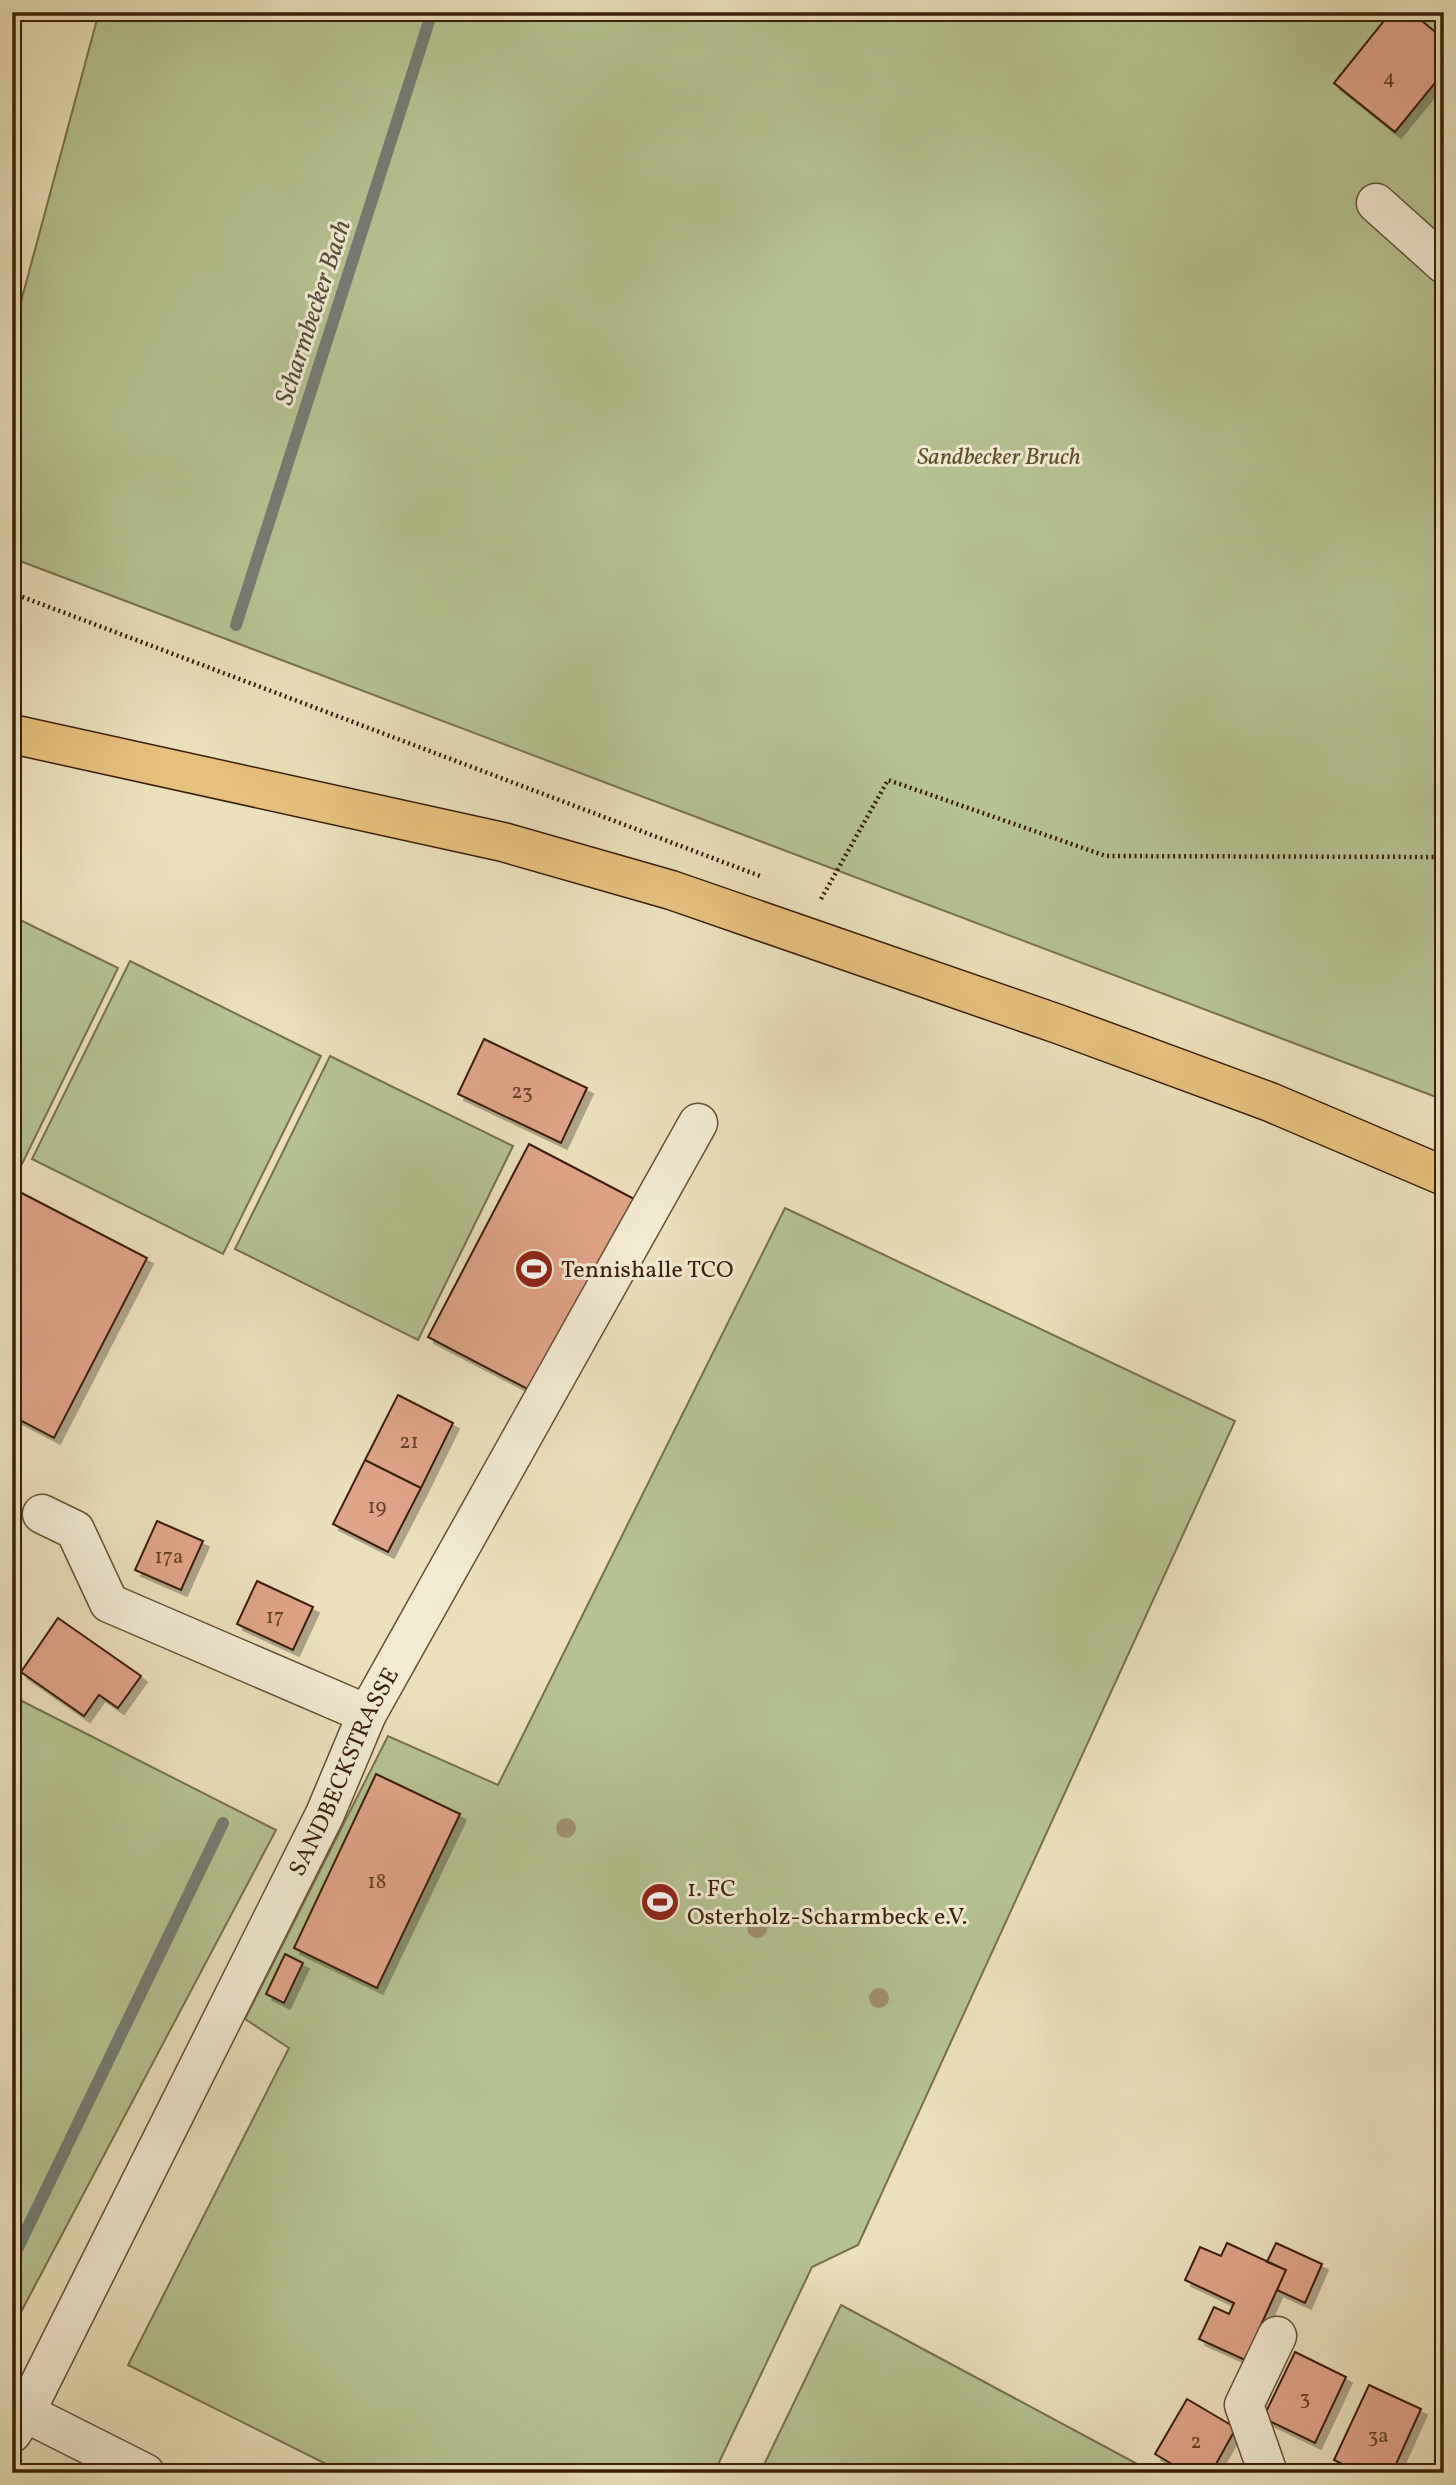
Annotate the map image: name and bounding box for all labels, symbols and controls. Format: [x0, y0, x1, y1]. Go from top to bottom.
house number: 4 [1383, 64, 1395, 93]
water label: Scharmbecker Bach [267, 216, 361, 410]
park label: Sandbecker Bruch [917, 441, 1081, 475]
house number: 23 [511, 1078, 533, 1107]
sports icon: Tennishalle TCO [513, 1248, 555, 1290]
place label: Tennishalle TCO [561, 1254, 734, 1288]
house number: 21 [399, 1428, 419, 1457]
house number: 19 [367, 1493, 387, 1522]
house number: 17a [155, 1543, 183, 1572]
house number: 17 [266, 1603, 284, 1632]
street label: SANDBECKSTRASSE [281, 1662, 409, 1883]
house number: 18 [368, 1868, 386, 1897]
place label: 1. FC Osterholz-Scharmbeck e.V. [687, 1873, 967, 1935]
sports icon: 1. FC Osterholz-Scharmbeck e.V. [639, 1881, 681, 1923]
house number: 3 [1300, 2384, 1310, 2413]
house number: 3a [1367, 2422, 1389, 2451]
house number: 2 [1190, 2428, 1202, 2457]

